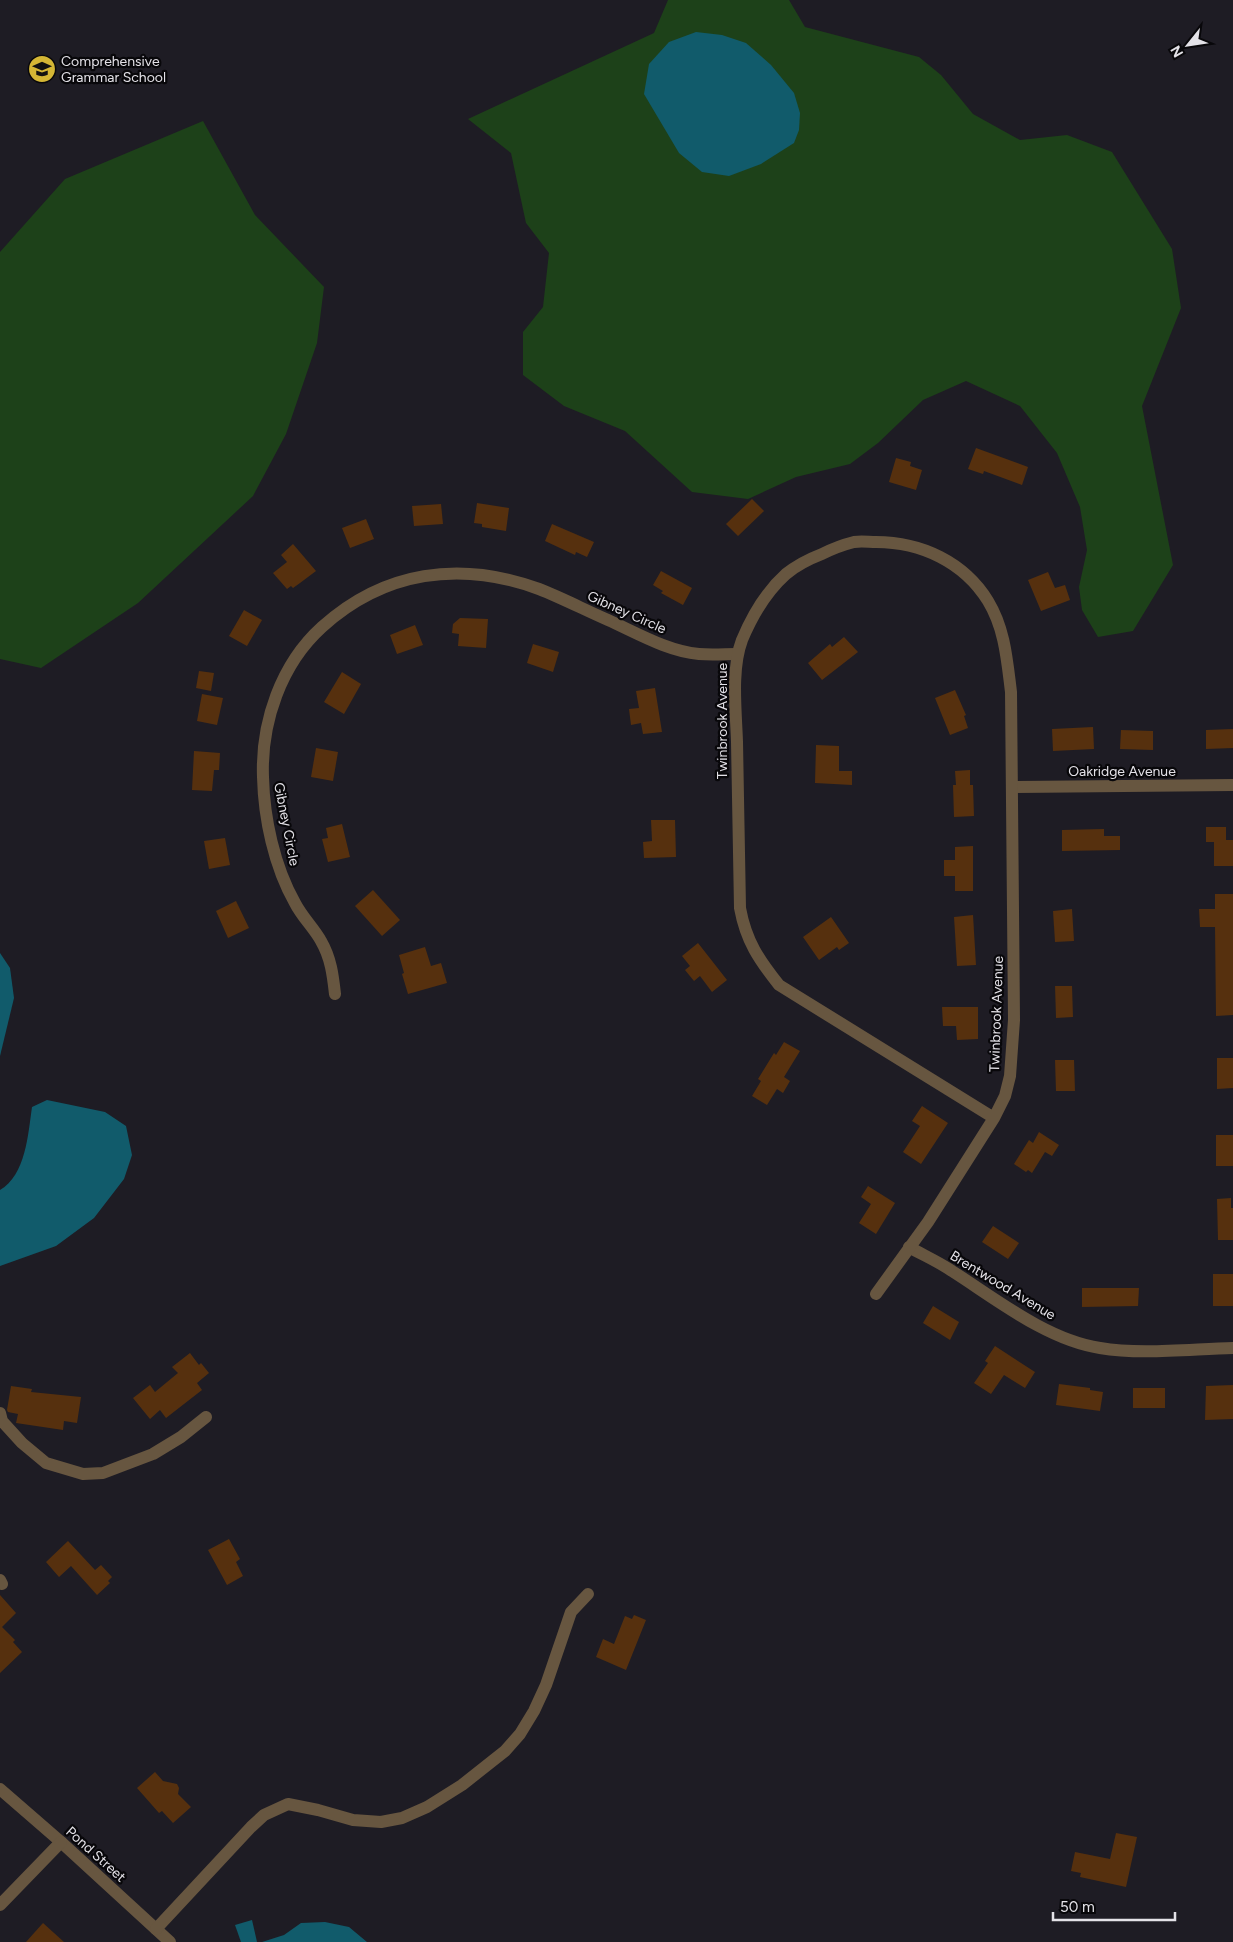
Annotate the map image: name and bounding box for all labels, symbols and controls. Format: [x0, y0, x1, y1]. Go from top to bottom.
north arrow [1163, 20, 1213, 70]
text: N [1167, 42, 1187, 60]
place label: Comprehensive Grammar School [61, 53, 166, 86]
school or university icon: Comprehensive Grammar School [27, 54, 57, 84]
street label: Gibney Circle [585, 587, 669, 638]
street label: Twinbrook Avenue [714, 662, 731, 779]
street label: Oakridge Avenue [1068, 763, 1176, 780]
street label: Gibney Circle [270, 781, 303, 868]
street label: Twinbrook Avenue [986, 955, 1007, 1072]
street label: Brentwood Avenue [947, 1247, 1059, 1324]
street label: Pond Street [62, 1823, 129, 1886]
scale bar [1053, 1890, 1176, 1922]
text: 50 m [1060, 1898, 1095, 1916]

